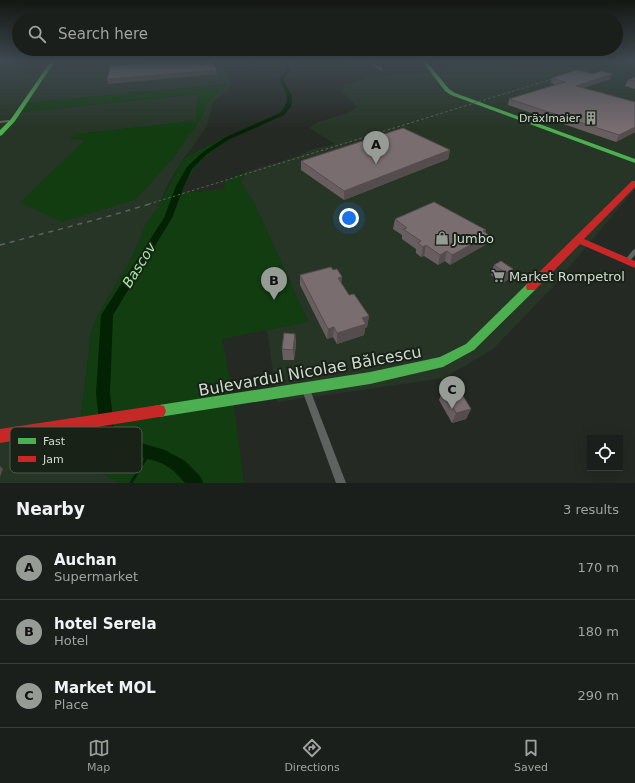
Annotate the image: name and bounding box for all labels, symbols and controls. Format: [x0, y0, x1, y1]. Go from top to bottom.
search box [12, 12, 623, 56]
icon: search [26, 23, 48, 45]
text: Search here [58, 25, 148, 43]
building icon: Dräxlmaier [583, 110, 599, 126]
place label: Dräxlmaier [519, 112, 580, 125]
pin: A [363, 131, 389, 164]
your location [339, 208, 359, 228]
shop icon: Jumbo [434, 230, 450, 246]
place label: Jumbo [452, 231, 494, 246]
water label: Bascov [119, 239, 159, 290]
pin: B [261, 267, 287, 300]
supermarket icon: Market Rompetrol [490, 268, 506, 284]
place label: Market Rompetrol [509, 269, 625, 284]
street label: Bulevardul Nicolae Bălcescu [197, 342, 423, 400]
pin: C [439, 376, 465, 409]
legend [10, 427, 142, 473]
text: Fast [43, 435, 66, 448]
map controls [587, 435, 623, 471]
button: locate [587, 435, 623, 471]
text: Jam [42, 453, 64, 466]
text: Nearby [16, 499, 85, 519]
text: 3 results [563, 502, 619, 517]
text: Auchan [54, 551, 117, 569]
text: A [24, 560, 34, 575]
text: 170 m [577, 560, 619, 575]
text: Supermarket [54, 569, 138, 584]
text: hotel Serela [54, 615, 157, 633]
text: B [24, 624, 34, 639]
text: 180 m [577, 624, 619, 639]
text: Hotel [54, 633, 88, 648]
text: Market MOL [54, 679, 156, 697]
text: C [24, 688, 34, 703]
text: 290 m [577, 688, 619, 703]
text: Place [54, 697, 89, 712]
tab: Map [87, 737, 110, 774]
tab: Directions [284, 737, 340, 774]
tab: Saved [514, 737, 548, 774]

